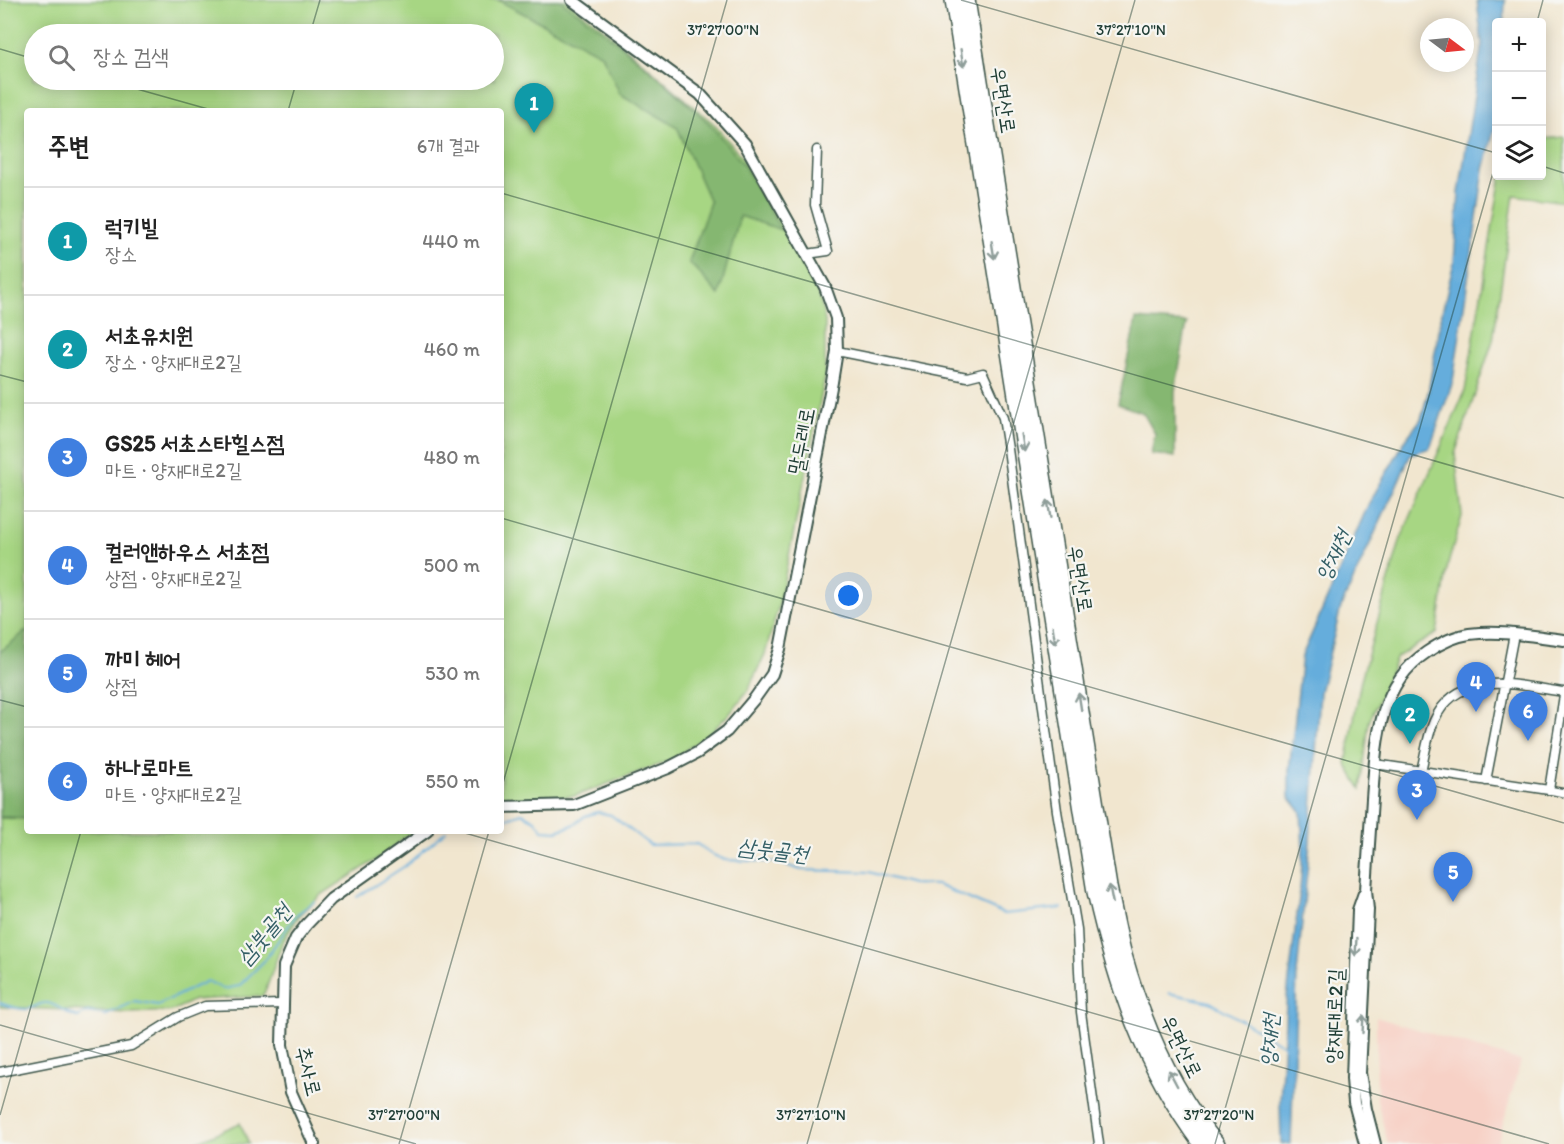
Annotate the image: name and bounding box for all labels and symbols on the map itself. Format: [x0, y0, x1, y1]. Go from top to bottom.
north arrow [1420, 18, 1474, 72]
text: 37°27'00"N [687, 21, 759, 39]
text: 37°27'10"N [1096, 21, 1166, 39]
one-way arrow [957, 47, 968, 67]
street label: 우면산로 [986, 65, 1022, 135]
pin: 1 [514, 84, 554, 133]
one-way arrow [987, 240, 998, 260]
street label: 말두레로 [782, 405, 820, 477]
one-way arrow [1018, 433, 1029, 452]
one-way arrow [1043, 500, 1054, 520]
water label: 양재천 [1309, 523, 1358, 585]
street label: 우면산로 [1063, 544, 1099, 614]
your location [834, 581, 863, 610]
one-way arrow [1049, 625, 1060, 645]
pin: 4 [1456, 662, 1496, 712]
pin: 6 [1508, 692, 1547, 741]
one-way arrow [1074, 693, 1085, 712]
pin: 2 [1390, 694, 1430, 744]
pin: 3 [1398, 770, 1436, 820]
water label: 삼붓골천 [736, 832, 812, 868]
pin: 5 [1434, 852, 1472, 902]
one-way arrow [1105, 885, 1116, 905]
water label: 삼붓골천 [231, 896, 299, 970]
one-way arrow [1351, 936, 1362, 956]
street label: 양재대로2길 [1320, 968, 1348, 1064]
street label: 우면산로 [1156, 1010, 1208, 1082]
water label: 양재천 [1254, 1010, 1284, 1067]
one-way arrow [1357, 1015, 1368, 1035]
street label: 추사로 [291, 1043, 327, 1099]
one-way arrow [1167, 1070, 1178, 1088]
text: 37°27'00"N [368, 1106, 440, 1124]
text: 37°27'10"N [776, 1106, 846, 1124]
text: 37°27'20"N [1184, 1106, 1254, 1124]

